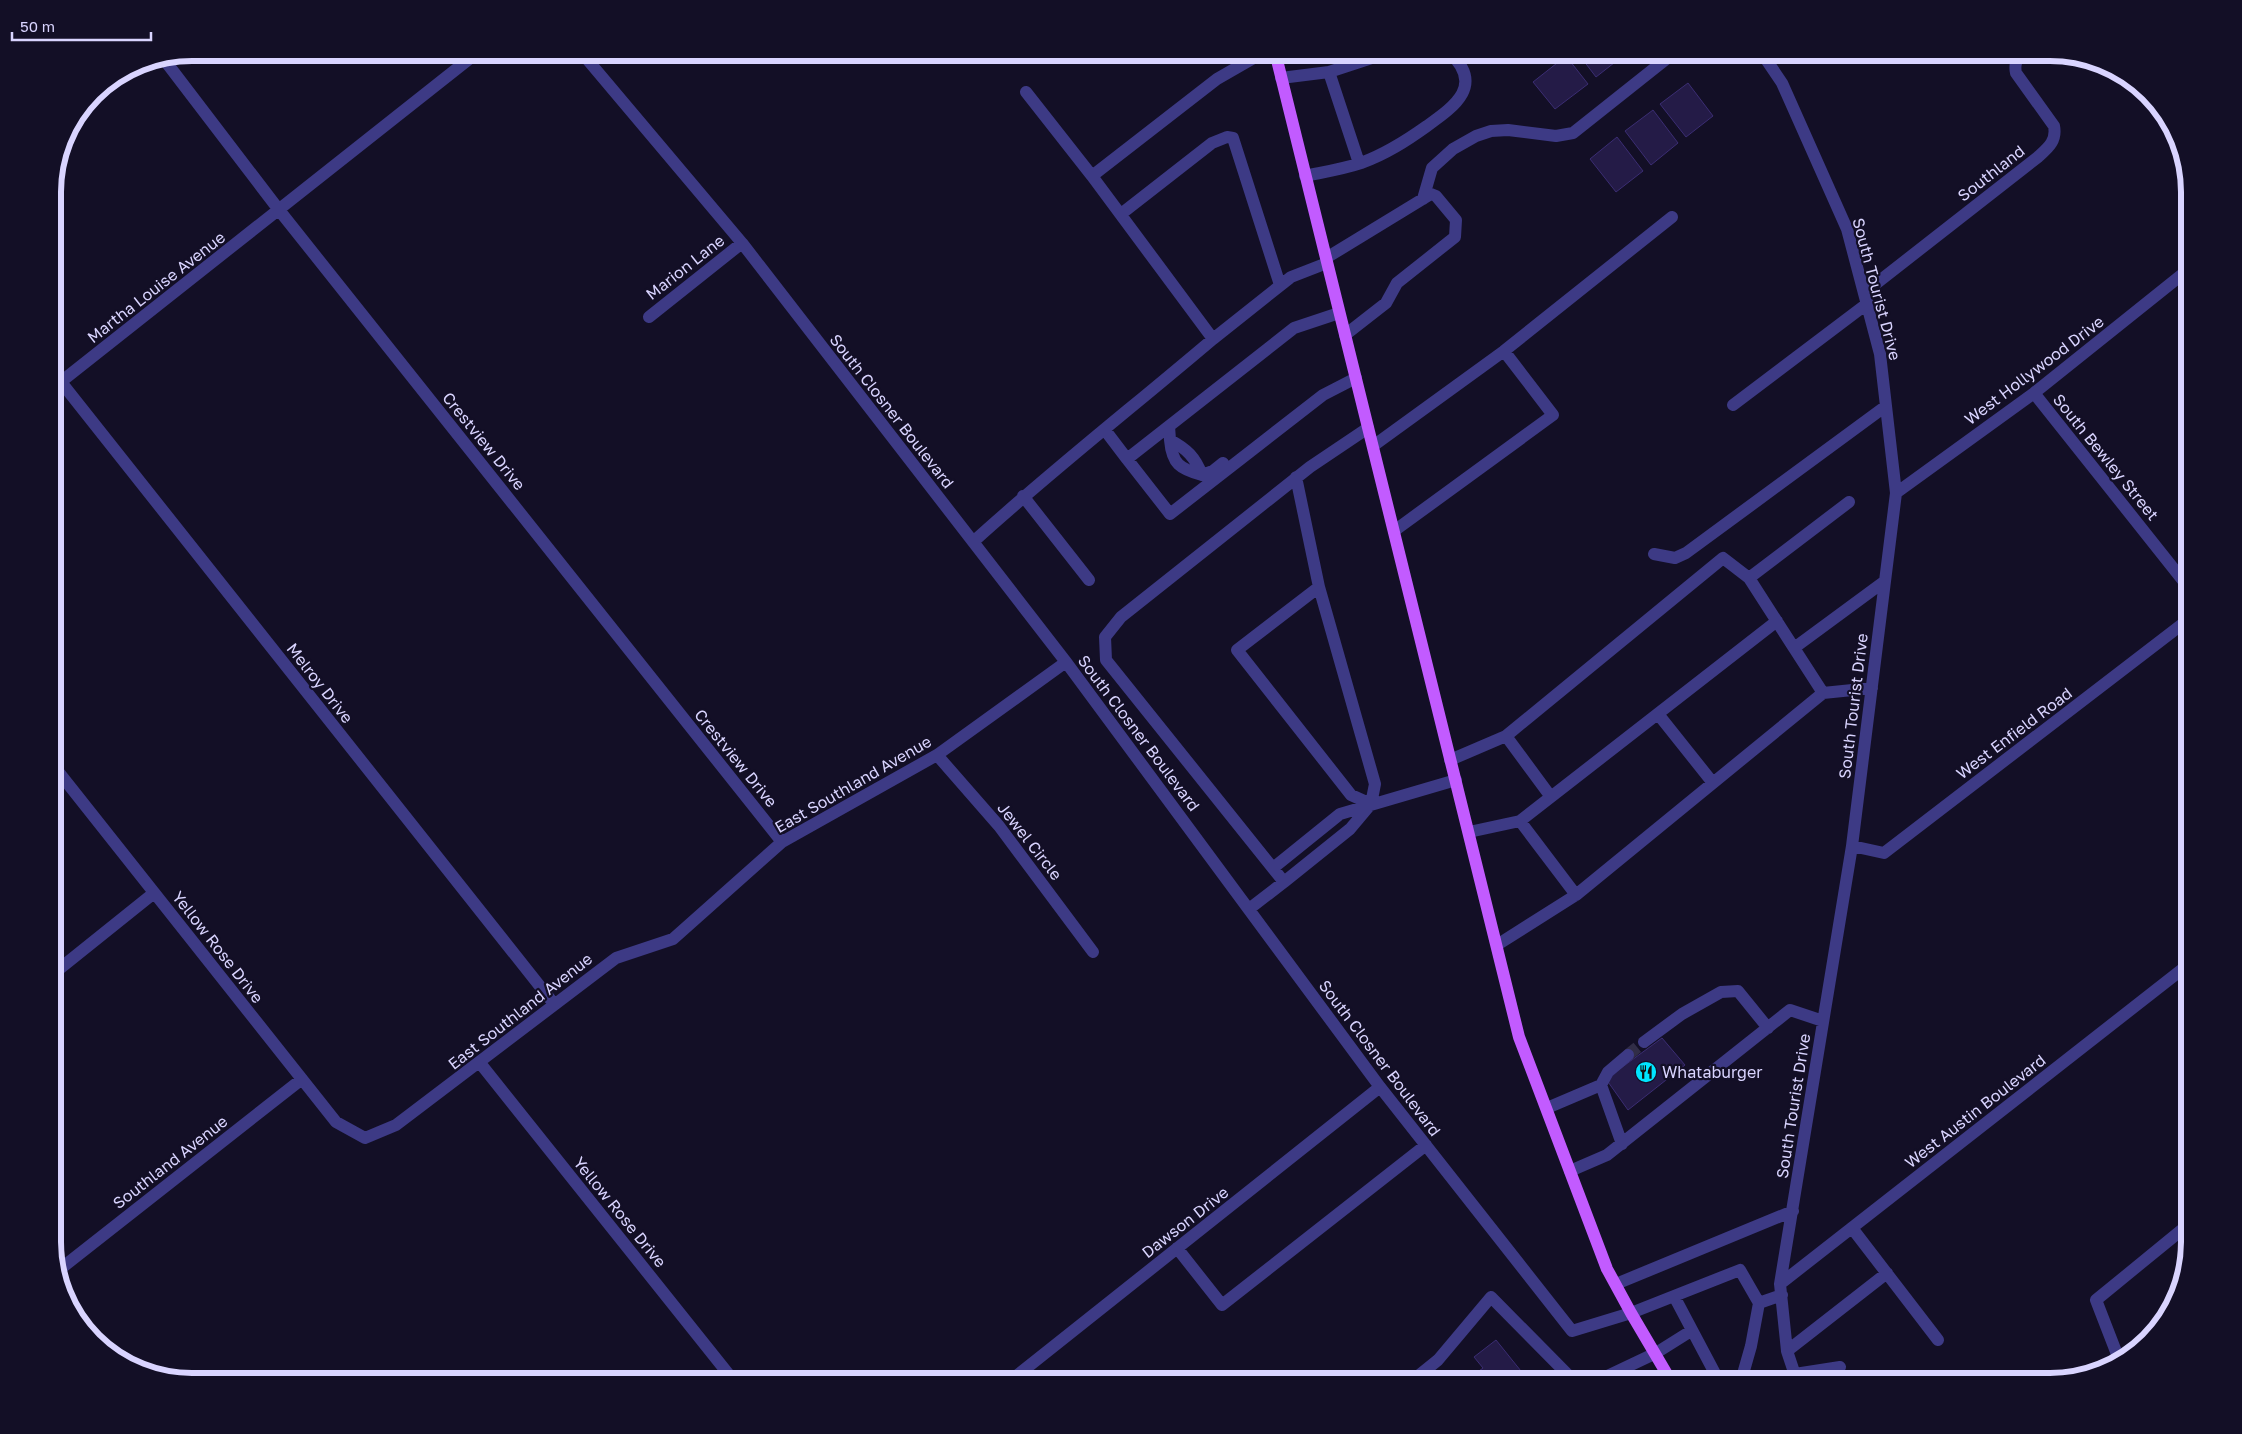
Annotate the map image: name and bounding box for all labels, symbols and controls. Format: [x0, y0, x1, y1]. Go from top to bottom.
scale bar [12, 10, 151, 42]
text: 50 m [20, 17, 55, 35]
street label: Southland [1953, 141, 2029, 205]
street label: South Tourist Drive [1848, 216, 1906, 362]
street label: Martha Louise Avenue [83, 227, 229, 347]
street label: Marion Lane [642, 230, 728, 304]
street label: West Hollywood Drive [1960, 311, 2108, 429]
street label: South Closner Boulevard [826, 330, 958, 492]
street label: Crestview Drive [438, 388, 530, 494]
street label: South Bewley Street [2049, 390, 2163, 524]
street label: South Tourist Drive [1834, 632, 1872, 780]
street label: Melroy Drive [283, 639, 357, 727]
street label: South Closner Boulevard [1074, 651, 1204, 815]
street label: West Enfield Road [1952, 683, 2076, 783]
street label: Crestview Drive [690, 705, 782, 811]
street label: East Southland Avenue [771, 731, 935, 837]
street label: Jewel Circle [993, 798, 1067, 884]
street label: Yellow Rose Drive [168, 887, 268, 1007]
street label: East Southland Avenue [444, 948, 596, 1074]
street label: South Closner Boulevard [1315, 976, 1445, 1140]
street label: South Tourist Drive [1772, 1032, 1814, 1180]
street label: West Austin Boulevard [1901, 1050, 2049, 1172]
restaurant icon: Whataburger [1634, 1060, 1658, 1084]
place label: Whataburger [1662, 1062, 1762, 1082]
street label: Southland Avenue [109, 1111, 231, 1213]
street label: Yellow Rose Drive [569, 1153, 671, 1271]
street label: Dawson Drive [1138, 1182, 1232, 1262]

